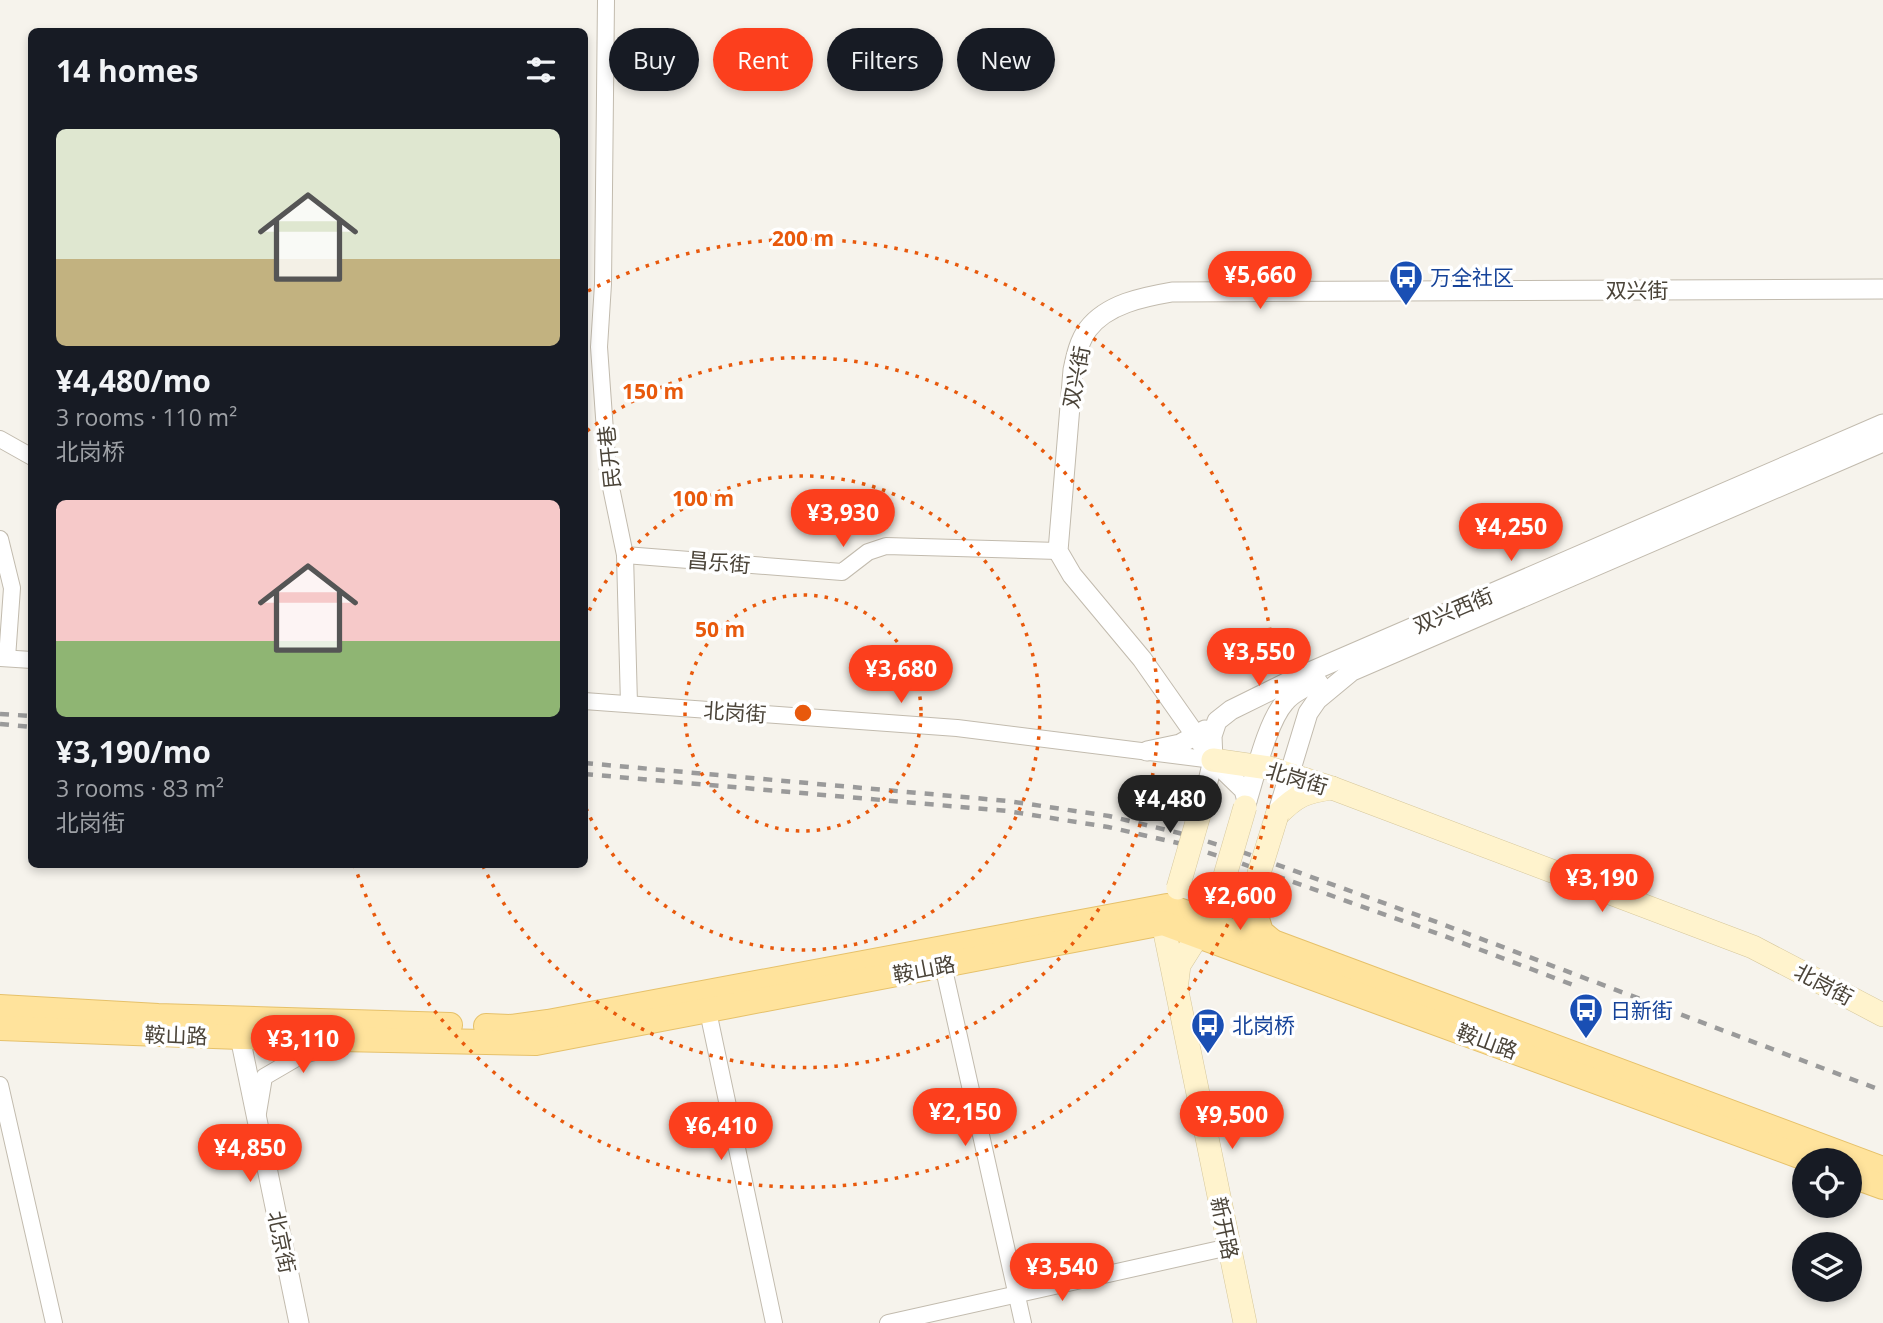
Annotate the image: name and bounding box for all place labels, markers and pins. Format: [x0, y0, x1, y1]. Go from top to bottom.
pin: ¥5,660 [1203, 252, 1317, 311]
bus stop icon: 万全社区 [1387, 258, 1425, 307]
place label: 万全社区 [1430, 263, 1514, 291]
pin: ¥3,930 [786, 490, 900, 549]
pin: ¥4,250 [1454, 504, 1568, 563]
pin: ¥3,550 [1202, 628, 1316, 688]
pin: ¥3,680 [844, 646, 958, 705]
centre of rings [791, 701, 815, 725]
pin: ¥4,480 [1113, 776, 1227, 835]
pin: ¥3,190 [1545, 855, 1659, 914]
pin: ¥2,600 [1183, 872, 1297, 932]
bus stop icon: 日新街 [1567, 991, 1605, 1040]
place label: 日新街 [1610, 996, 1673, 1024]
bus stop icon: 北岗桥 [1189, 1006, 1227, 1055]
place label: 北岗桥 [1232, 1011, 1295, 1039]
pin: ¥3,110 [246, 1016, 360, 1075]
pin: ¥2,150 [908, 1088, 1022, 1148]
pin: ¥9,500 [1175, 1092, 1289, 1151]
pin: ¥6,410 [664, 1102, 778, 1162]
pin: ¥4,850 [193, 1124, 307, 1184]
pin: ¥3,540 [1005, 1244, 1119, 1303]

